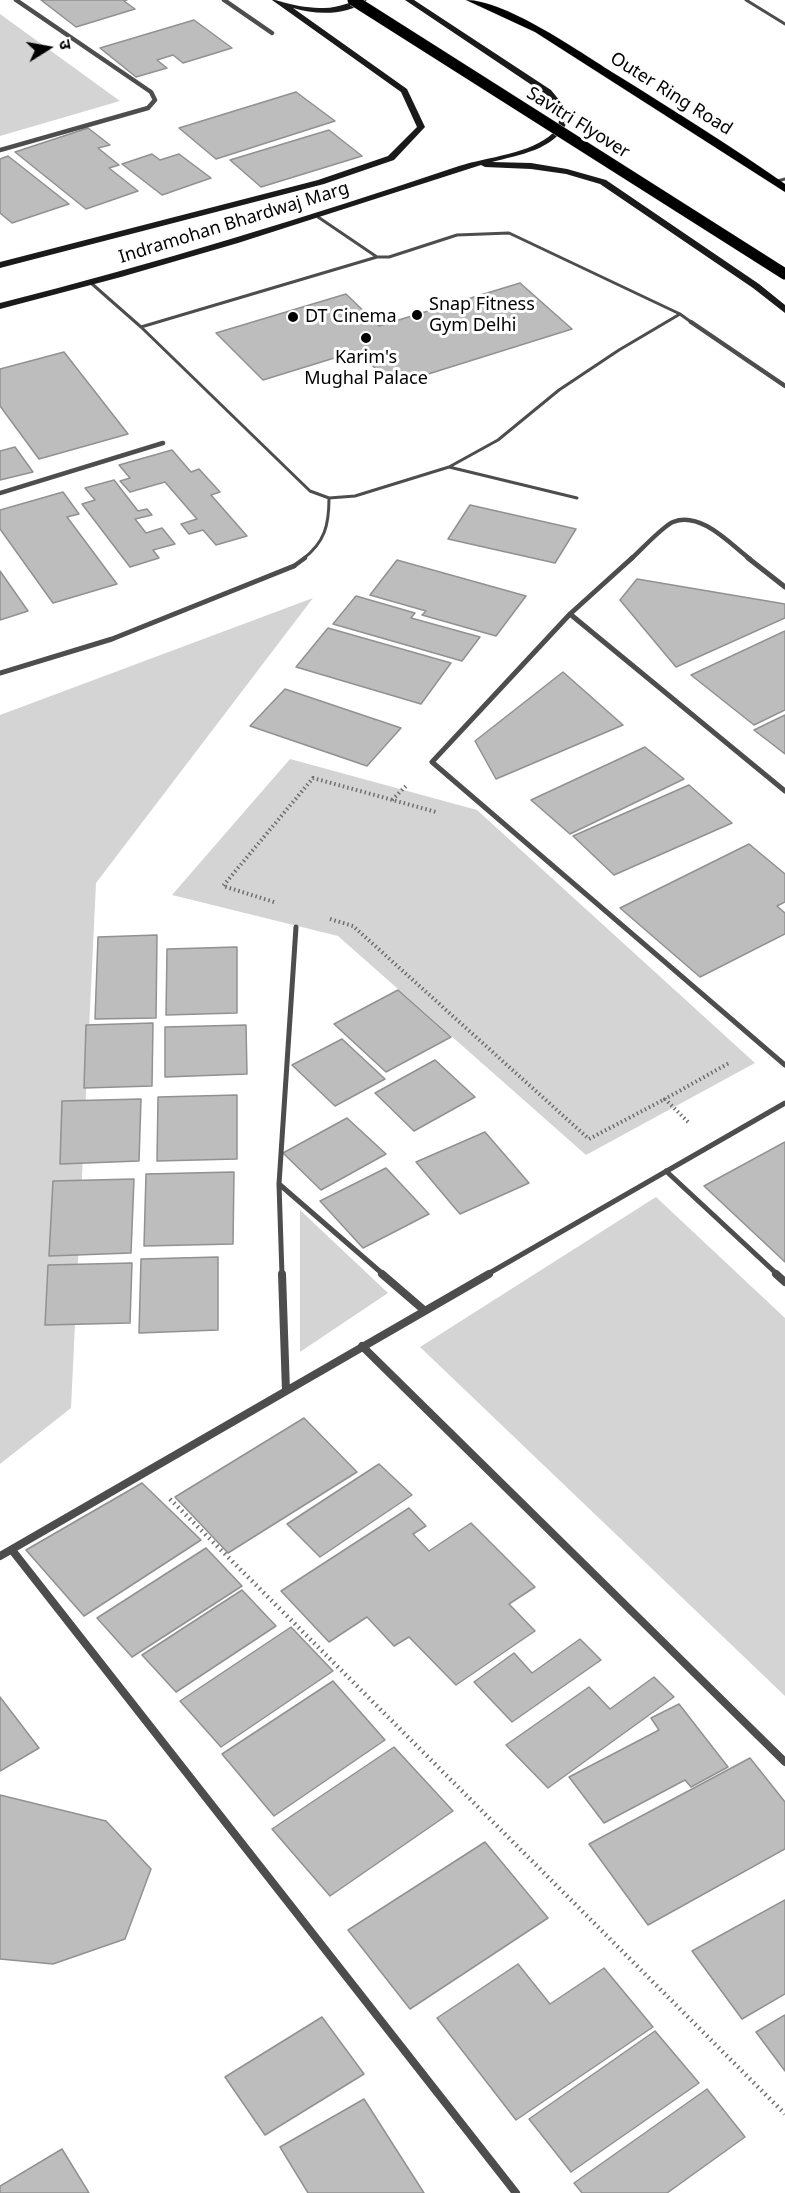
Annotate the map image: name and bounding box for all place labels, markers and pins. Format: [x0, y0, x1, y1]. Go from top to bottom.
place label: Snap Fitness Gym Delhi [429, 294, 535, 336]
place label: DT Cinema [305, 306, 397, 328]
marker: Snap Fitness Gym Delhi [410, 308, 424, 322]
marker: DT Cinema [286, 310, 300, 324]
marker: Karim's Mughal Palace [359, 331, 373, 345]
place label: Karim's Mughal Palace [304, 347, 428, 389]

